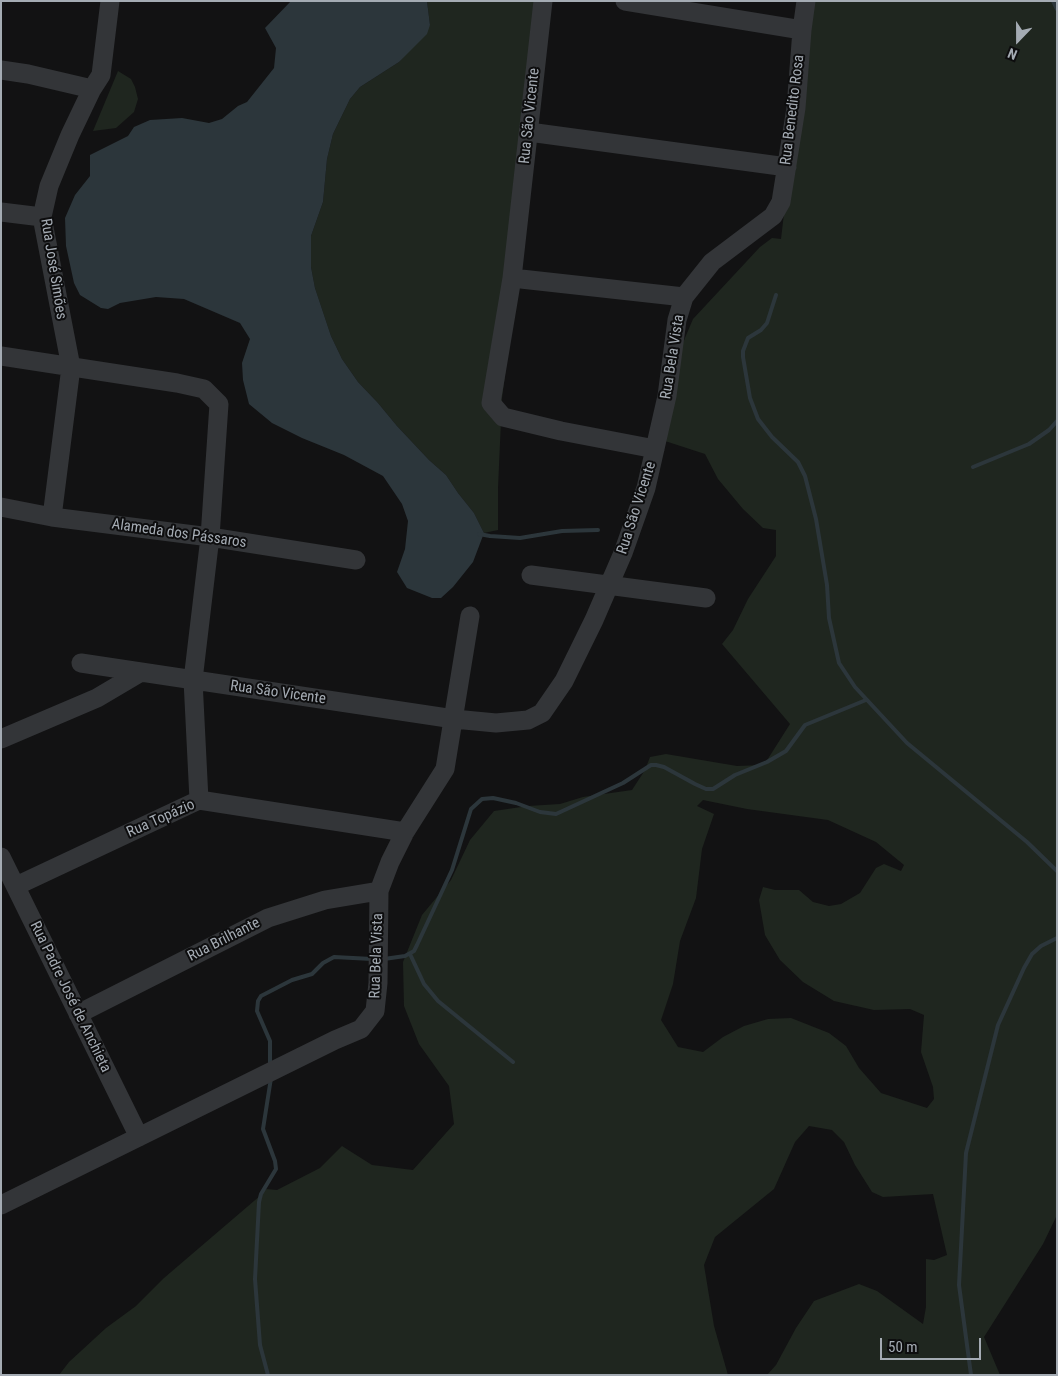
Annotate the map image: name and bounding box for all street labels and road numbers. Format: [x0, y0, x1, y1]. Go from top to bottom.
street label: Rua Benedito Rosa [777, 54, 809, 166]
street label: Rua São Vicente [516, 67, 544, 165]
street label: Rua José Simões [36, 217, 70, 321]
street label: Rua Bela Vista [657, 313, 689, 401]
street label: Rua São Vicente [614, 459, 660, 557]
street label: Alameda dos Pássaros [110, 516, 248, 552]
street label: Rua São Vicente [229, 677, 327, 709]
street label: Rua Topázio [124, 796, 198, 842]
street label: Rua Bela Vista [367, 913, 387, 999]
street label: Rua Brilhante [185, 914, 263, 966]
street label: Rua Padre José de Anchieta [26, 919, 114, 1075]

